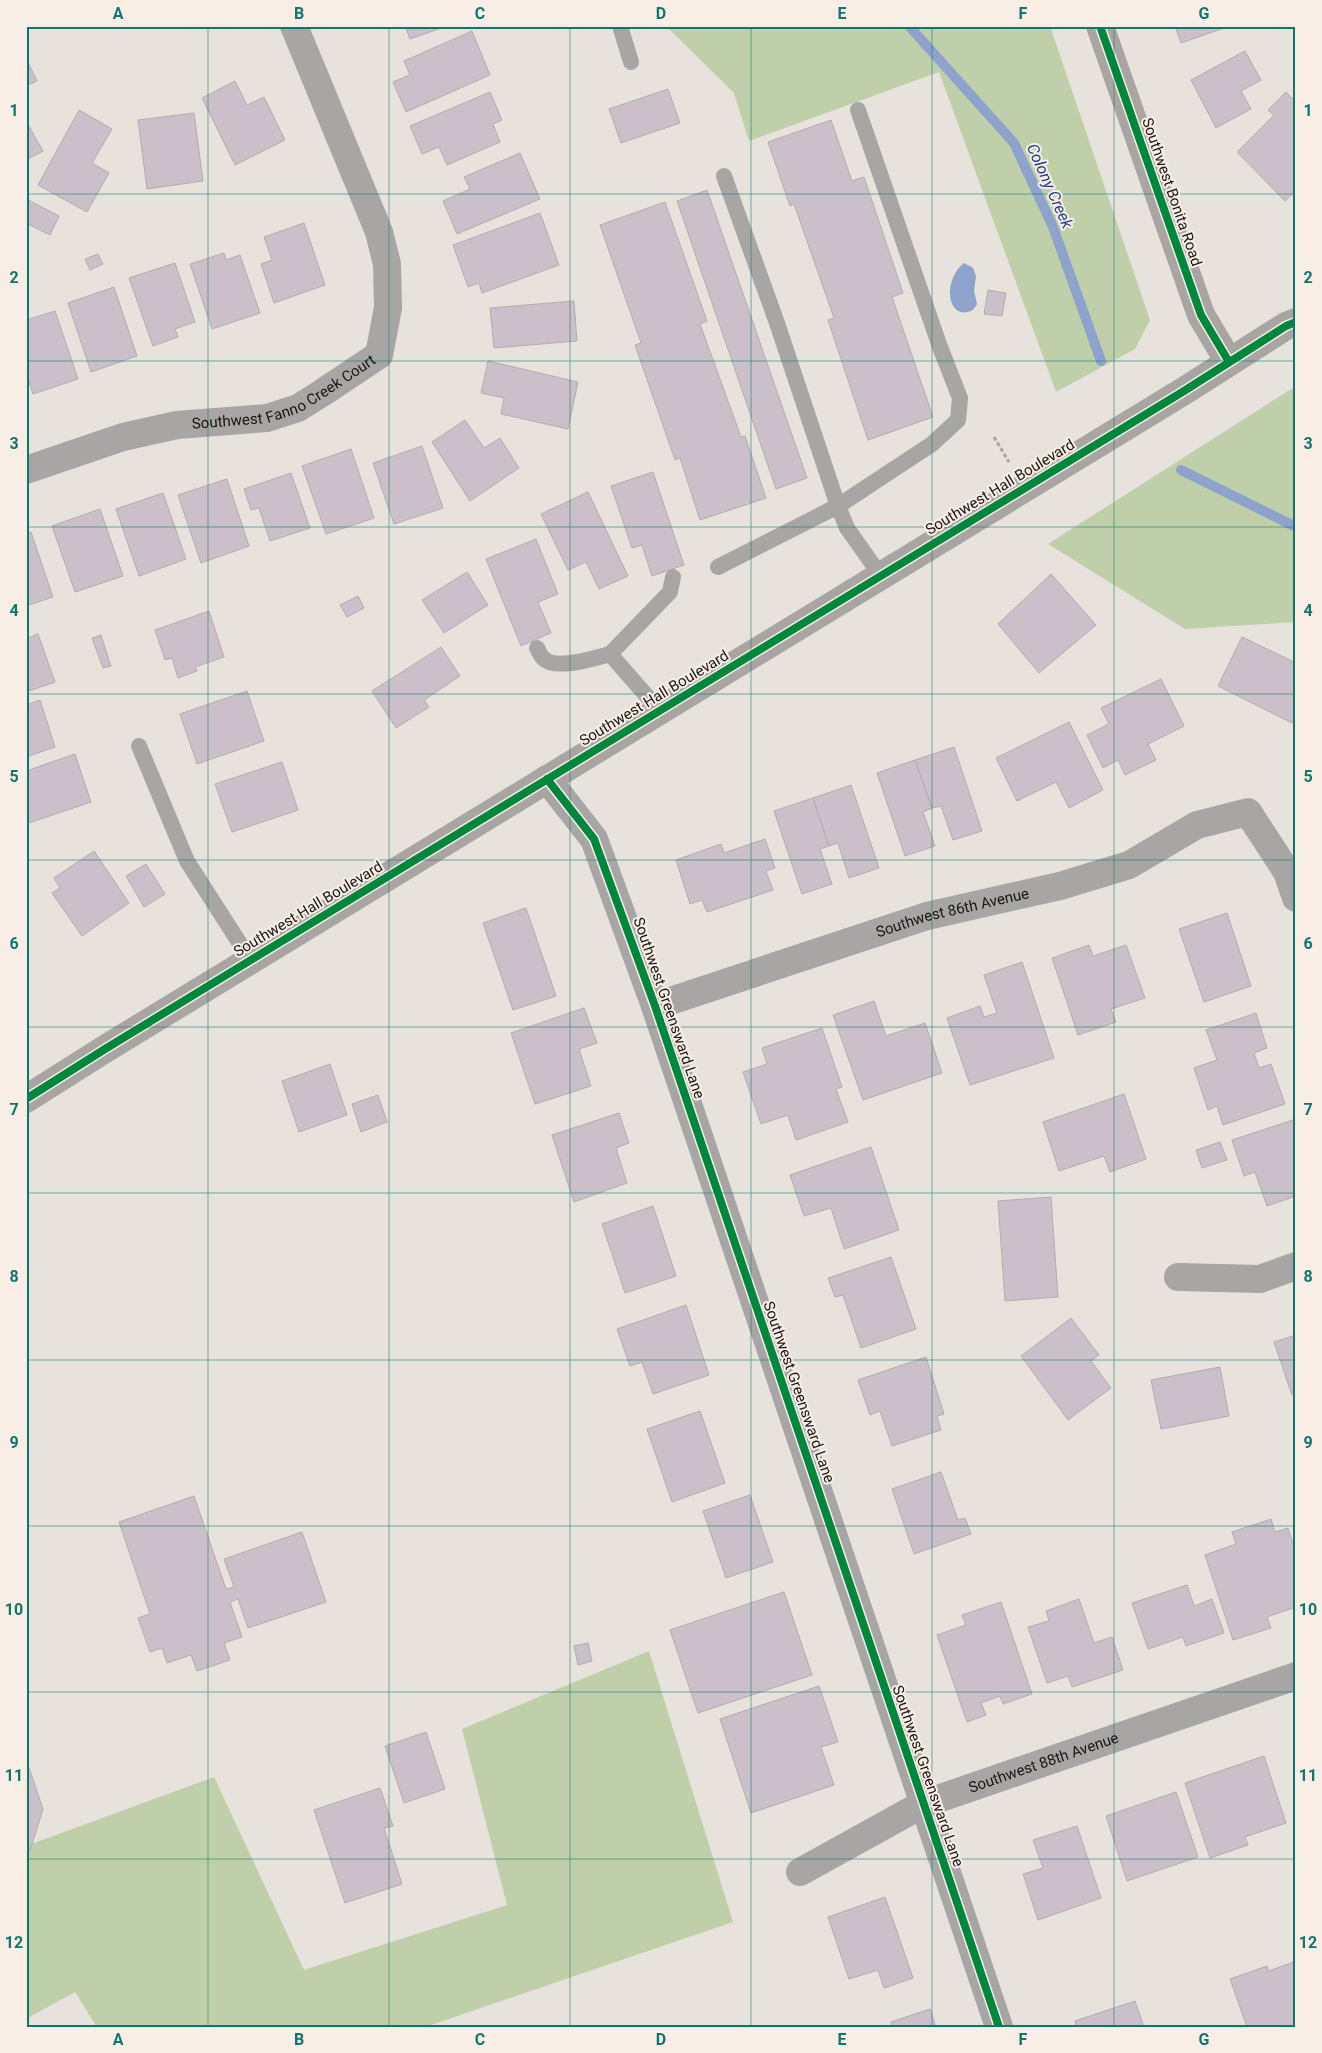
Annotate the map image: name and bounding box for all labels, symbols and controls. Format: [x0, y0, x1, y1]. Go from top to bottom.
text: A [113, 4, 124, 23]
text: B [294, 4, 304, 23]
text: C [475, 4, 485, 23]
text: D [656, 4, 666, 23]
text: E [838, 4, 847, 23]
text: F [1019, 4, 1028, 23]
text: G [1199, 4, 1210, 23]
text: 1 [9, 101, 19, 120]
text: 1 [1303, 101, 1313, 120]
street label: Southwest Bonita Road [1138, 116, 1206, 268]
water label: Colony Creek [1023, 141, 1078, 232]
text: 2 [9, 268, 19, 287]
text: 2 [1303, 268, 1313, 287]
street label: Southwest Fanno Creek Court [191, 351, 379, 433]
text: 3 [9, 434, 19, 453]
text: 3 [1303, 434, 1313, 453]
street label: Southwest Hall Boulevard [922, 435, 1078, 539]
text: 4 [9, 601, 19, 620]
text: 4 [1303, 601, 1313, 620]
street label: Southwest Hall Boulevard [576, 646, 732, 750]
text: 5 [9, 767, 19, 786]
text: 5 [1303, 767, 1313, 786]
street label: Southwest Hall Boulevard [230, 857, 386, 961]
street label: Southwest 86th Avenue [874, 884, 1031, 941]
street label: Southwest Greensward Lane [629, 915, 709, 1101]
text: 6 [9, 934, 19, 953]
text: 6 [1303, 934, 1313, 953]
text: 7 [9, 1100, 19, 1119]
text: 7 [1303, 1100, 1313, 1119]
text: 8 [9, 1267, 19, 1286]
text: 8 [1303, 1267, 1313, 1286]
street label: Southwest Greensward Lane [759, 1299, 839, 1485]
text: 9 [9, 1433, 19, 1452]
text: 9 [1303, 1433, 1313, 1452]
text: 10 [5, 1600, 23, 1619]
text: 10 [1299, 1600, 1317, 1619]
street label: Southwest Greensward Lane [888, 1683, 968, 1869]
street label: Southwest 88th Avenue [966, 1729, 1121, 1797]
text: 11 [5, 1766, 23, 1785]
text: 11 [1299, 1766, 1317, 1785]
text: 12 [5, 1933, 23, 1952]
text: 12 [1299, 1933, 1317, 1952]
text: A [113, 2030, 124, 2049]
text: B [294, 2030, 304, 2049]
text: C [475, 2030, 485, 2049]
text: D [656, 2030, 666, 2049]
text: E [838, 2030, 847, 2049]
text: F [1019, 2030, 1028, 2049]
text: G [1199, 2030, 1210, 2049]

